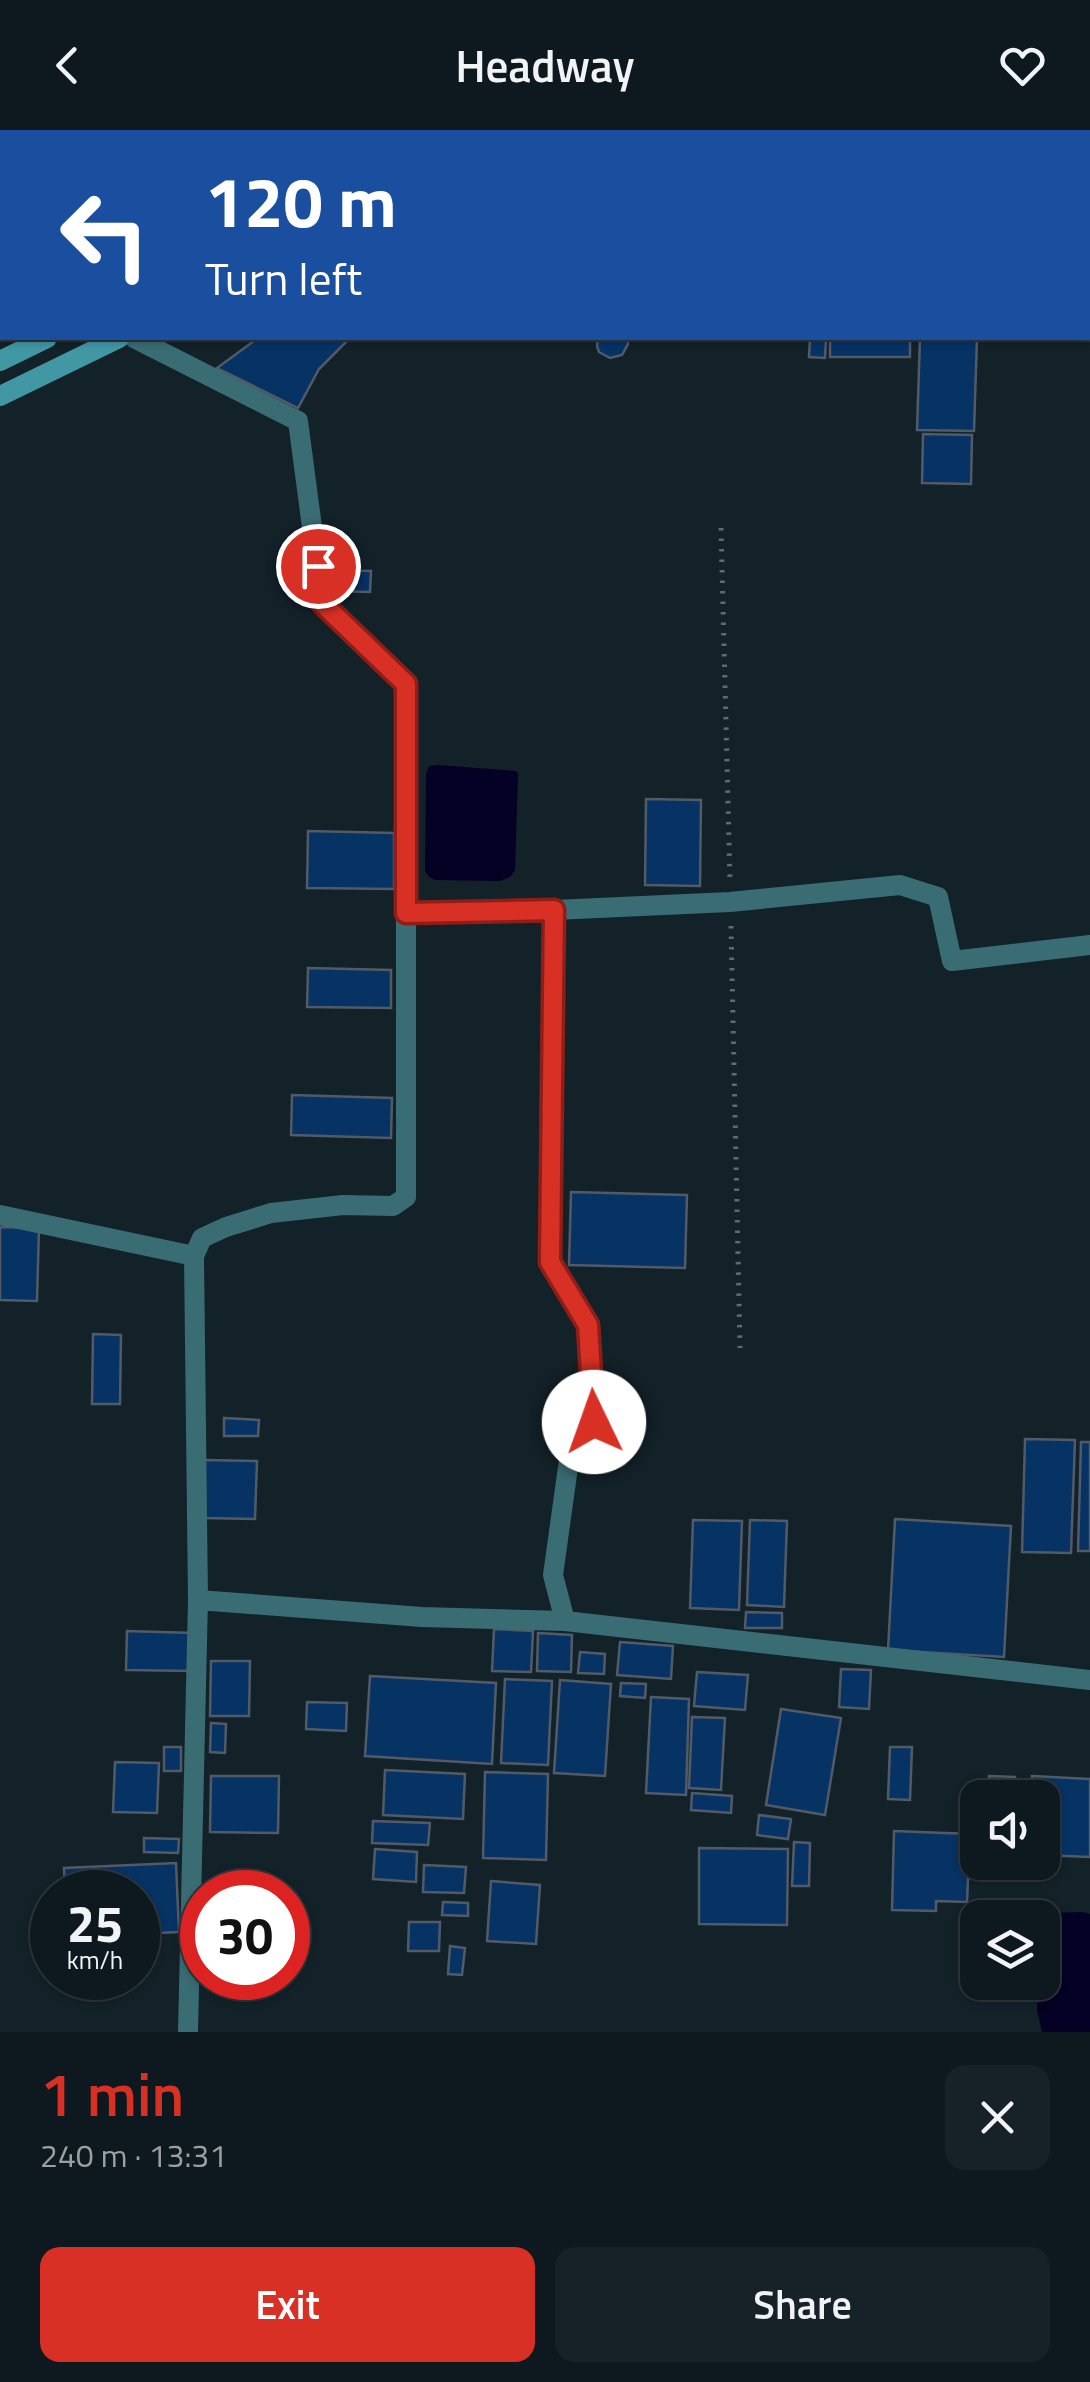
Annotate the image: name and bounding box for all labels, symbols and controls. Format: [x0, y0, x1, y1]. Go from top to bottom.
text: Headway [455, 31, 635, 99]
icon: back [40, 38, 95, 93]
icon: heart [995, 38, 1050, 93]
text: 120 m [205, 148, 397, 254]
icon: left [40, 170, 170, 300]
text: Turn left [205, 244, 362, 312]
pin [276, 524, 361, 609]
icon: arrive [291, 539, 346, 594]
position arrow [542, 1370, 646, 1474]
map controls [960, 1780, 1060, 2000]
button: sound [960, 1780, 1060, 1880]
speed limit sign: 30 [180, 1870, 310, 2000]
text: 25 [67, 1885, 123, 1961]
button: layers [960, 1900, 1060, 2000]
text: km/h [67, 1941, 123, 1979]
text: 1 min [40, 2048, 184, 2139]
button: close [945, 2065, 1050, 2170]
text: 240 m · 13:31 [40, 2131, 227, 2179]
button: Exit [40, 2247, 535, 2362]
button: Share [555, 2247, 1050, 2362]

